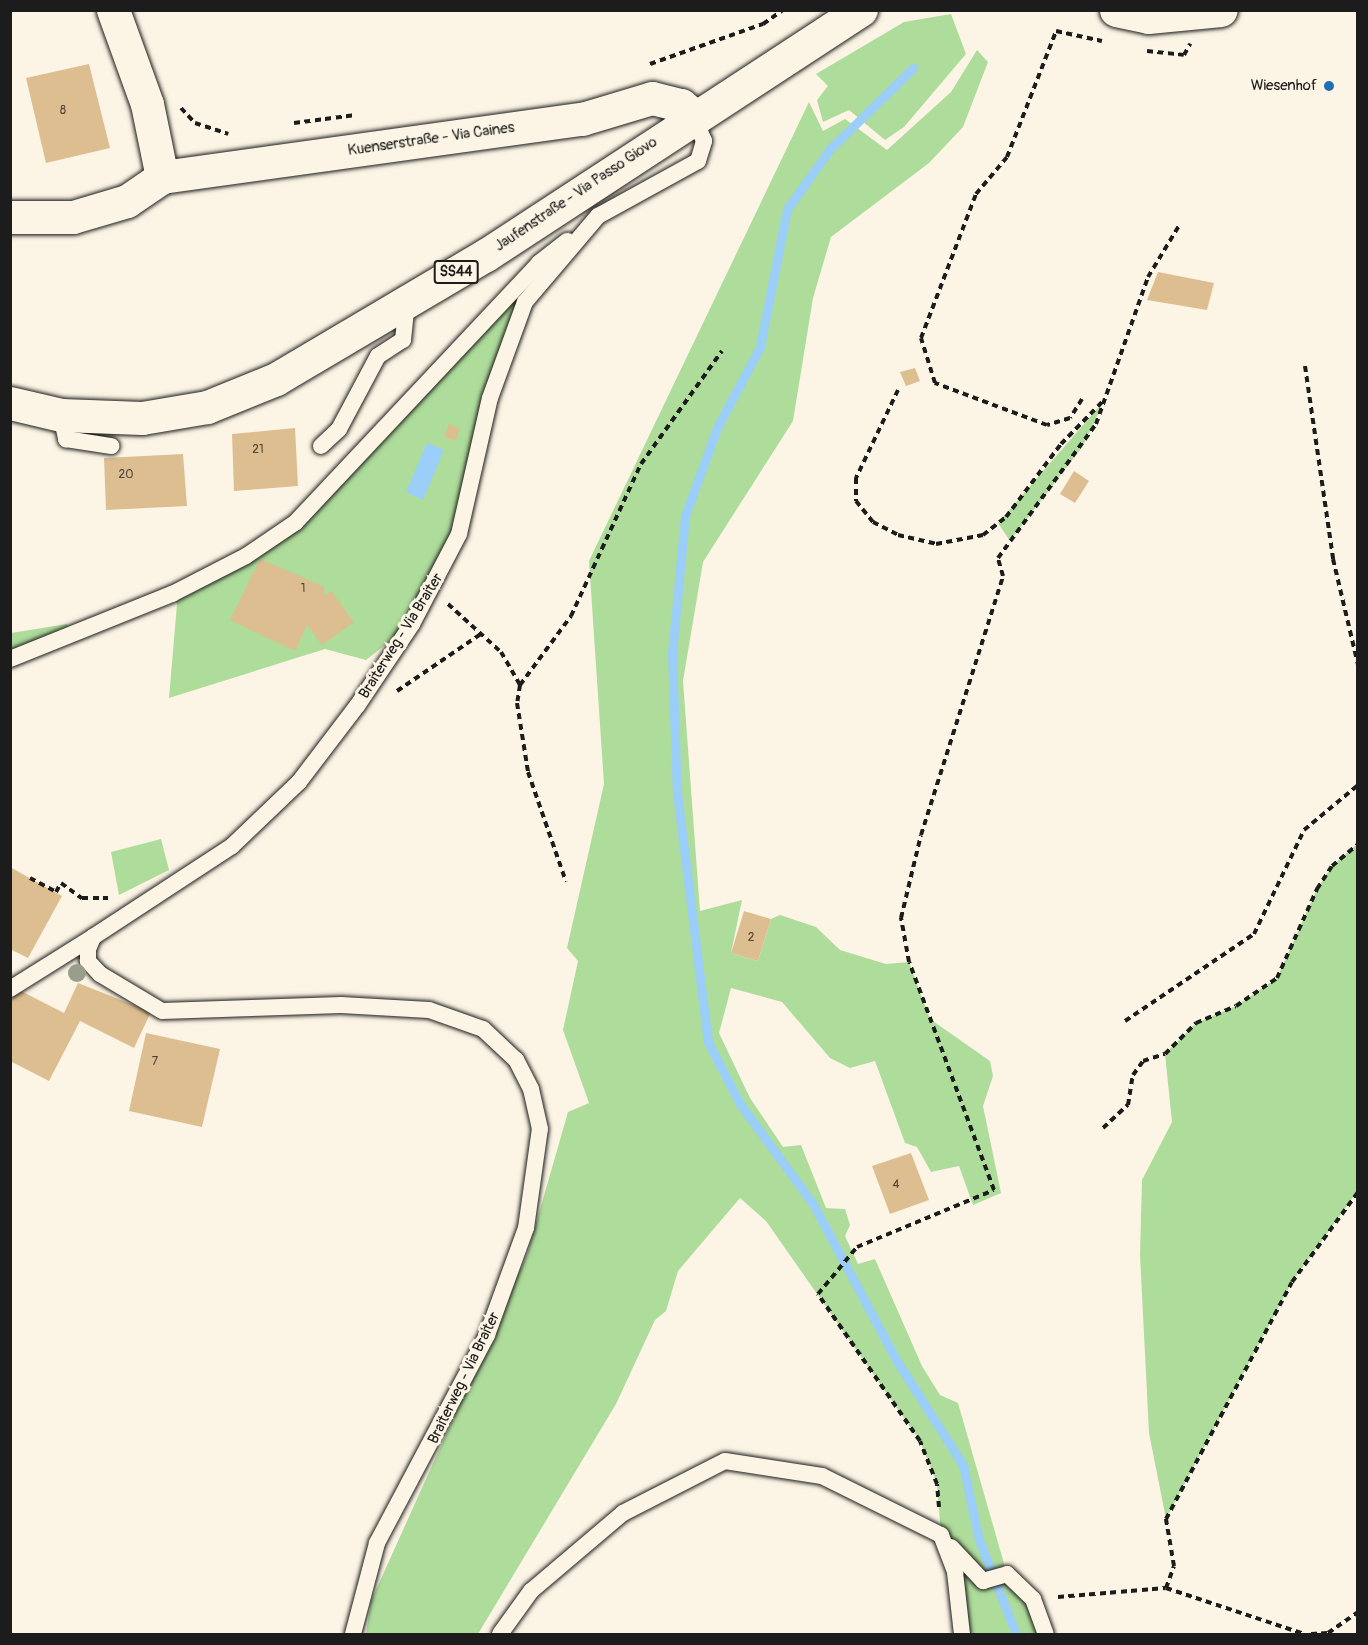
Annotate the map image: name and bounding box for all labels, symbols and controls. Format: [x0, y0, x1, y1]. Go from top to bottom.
place label: Wiesenhof [1251, 77, 1317, 95]
marker: Wiesenhof [1322, 79, 1336, 93]
house number: 8 [60, 104, 66, 118]
street label: Kuenserstraße - Via Caines [347, 118, 515, 160]
street label: Jaufenstraße - Via Passo Giovo [491, 133, 661, 255]
road number: SS44 [434, 261, 478, 283]
house number: 21 [252, 443, 264, 457]
house number: 20 [119, 468, 133, 482]
street label: Braiterweg - Via Braiter [355, 570, 447, 702]
house number: 1 [301, 582, 305, 596]
house number: 2 [748, 931, 754, 945]
house number: 7 [152, 1055, 158, 1069]
house number: 4 [893, 1178, 899, 1192]
street label: Braiterweg - Via Braiter [424, 1309, 504, 1447]

